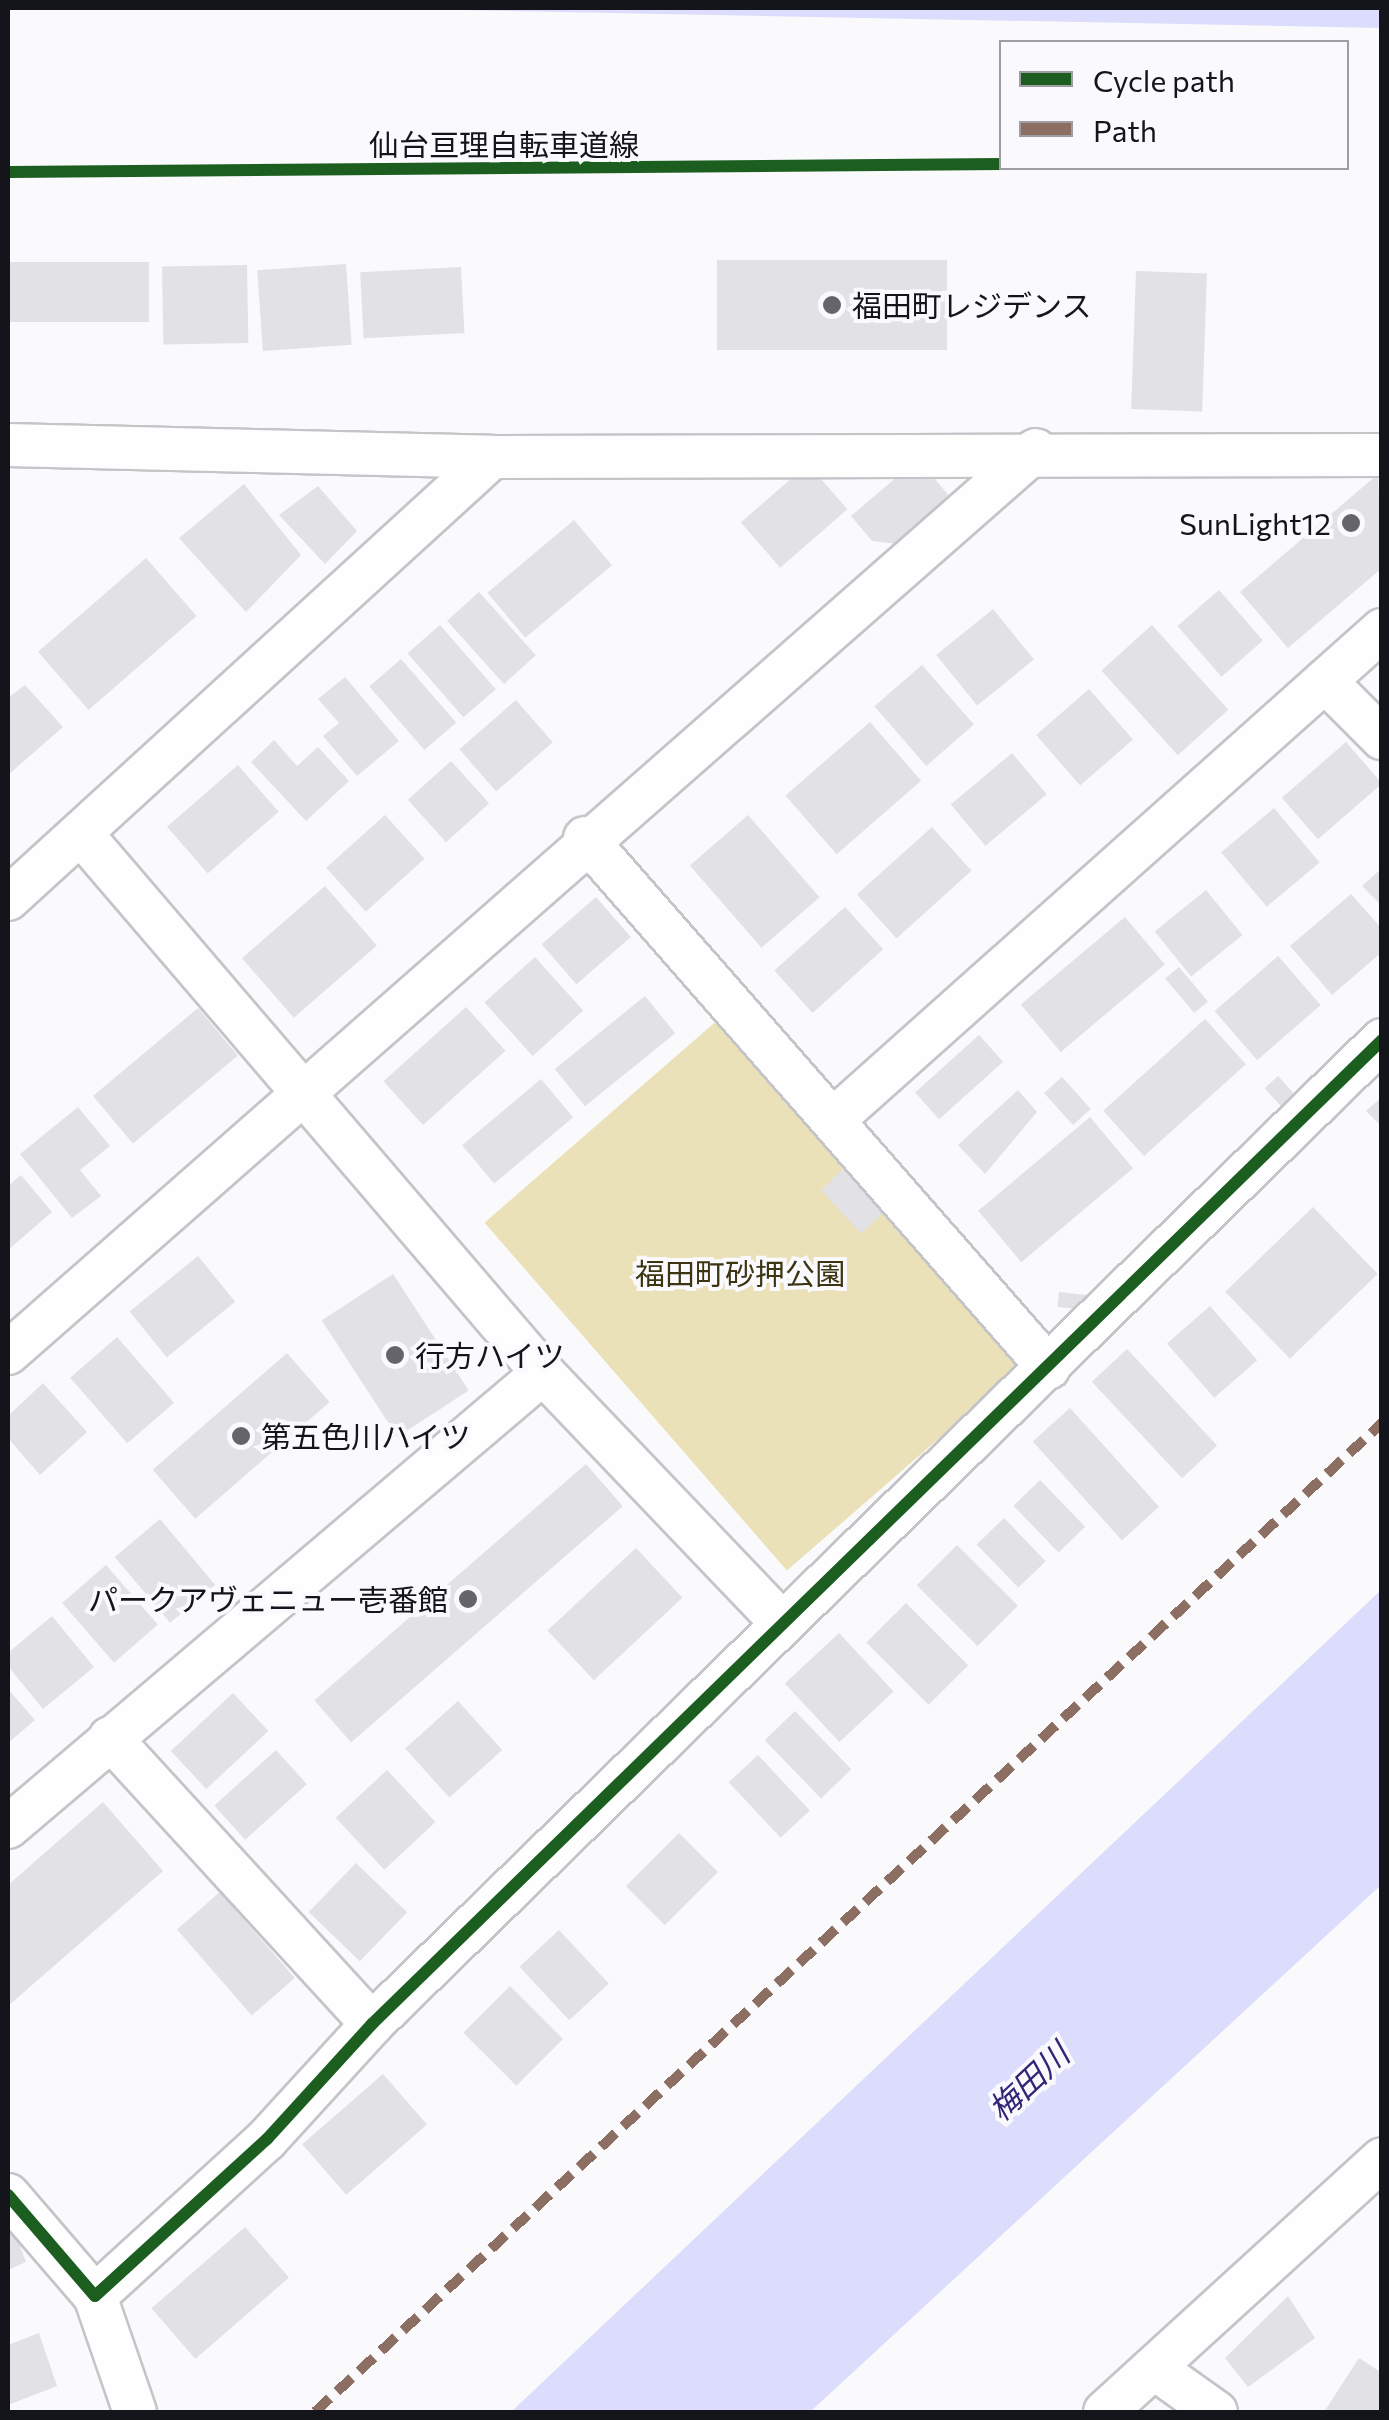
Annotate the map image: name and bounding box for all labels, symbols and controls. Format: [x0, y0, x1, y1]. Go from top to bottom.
legend [999, 40, 1349, 170]
text: Cycle path [1093, 61, 1235, 98]
text: Path [1093, 111, 1157, 148]
street label: 仙台亘理自転車道線 [369, 126, 639, 162]
place label: 福田町レジデンス [852, 287, 1092, 323]
marker: 福田町レジデンス [821, 294, 843, 316]
place label: SunLight12 [1179, 505, 1331, 541]
marker: SunLight12 [1340, 512, 1362, 534]
park label: 福田町砂押公園 [635, 1255, 845, 1291]
place label: 行方ハイツ [415, 1337, 565, 1373]
marker: 行方ハイツ [384, 1344, 406, 1366]
place label: 第五色川ハイツ [261, 1418, 471, 1454]
marker: 第五色川ハイツ [230, 1425, 252, 1447]
place label: パークアヴェニュー壱番館 [88, 1581, 448, 1617]
marker: パークアヴェニュー壱番館 [457, 1588, 479, 1610]
water label: 梅田川 [980, 2034, 1076, 2128]

